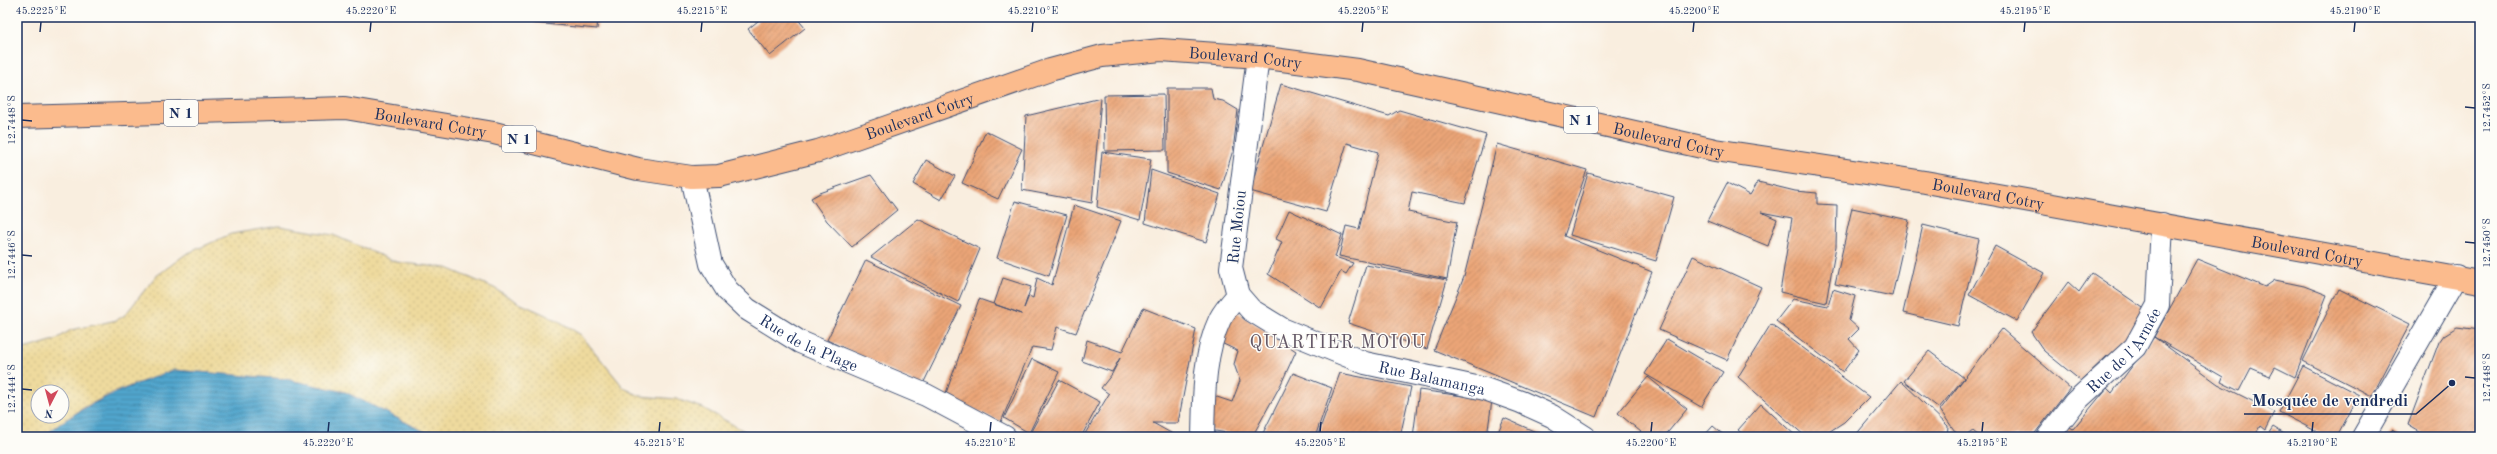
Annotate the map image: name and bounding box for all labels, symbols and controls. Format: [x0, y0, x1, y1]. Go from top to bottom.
text: 45.2225°E [16, 6, 66, 16]
text: 45.2220°E [346, 6, 396, 16]
text: 45.2215°E [677, 6, 727, 16]
text: 45.2210°E [1008, 6, 1058, 16]
text: 45.2205°E [1338, 6, 1388, 16]
text: 45.2200°E [1669, 6, 1719, 16]
text: 45.2195°E [2000, 6, 2050, 16]
text: 45.2190°E [2330, 6, 2380, 16]
street label: Boulevard Cotry [1188, 46, 1303, 73]
text: 12.7452°S [2482, 83, 2492, 133]
street label: Boulevard Cotry [864, 91, 977, 144]
text: 12.7448°S [7, 95, 17, 145]
road number: N 1 [164, 100, 198, 126]
street label: Boulevard Cotry [373, 107, 488, 142]
road number: N 1 [1564, 107, 1598, 133]
street label: Boulevard Cotry [1611, 121, 1726, 161]
road number: N 1 [502, 126, 536, 152]
street label: Boulevard Cotry [1931, 177, 2046, 213]
street label: Rue Moiou [1226, 189, 1250, 265]
text: 12.7450°S [2482, 218, 2492, 268]
text: 12.7446°S [7, 230, 17, 280]
street label: Boulevard Cotry [2249, 235, 2365, 271]
street label: Rue de l'Armée [2085, 306, 2165, 397]
street label: Rue de la Plage [756, 313, 860, 375]
district label: QUARTIER MOIOU [1250, 334, 1426, 352]
text: 12.7448°S [2482, 353, 2492, 403]
street label: Rue Balamanga [1377, 360, 1486, 399]
text: 12.7444°S [7, 364, 17, 414]
north arrow [30, 384, 70, 424]
callout: Mosquée de vendredi [2244, 385, 2416, 414]
text: Mosquée de vendredi [2252, 393, 2408, 410]
text: N [44, 406, 54, 418]
text: 45.2220°E [303, 438, 353, 448]
text: 45.2215°E [634, 438, 684, 448]
text: 45.2210°E [965, 438, 1015, 448]
text: 45.2205°E [1295, 438, 1345, 448]
text: 45.2200°E [1626, 438, 1676, 448]
text: 45.2195°E [1957, 438, 2007, 448]
text: 45.2190°E [2287, 438, 2337, 448]

